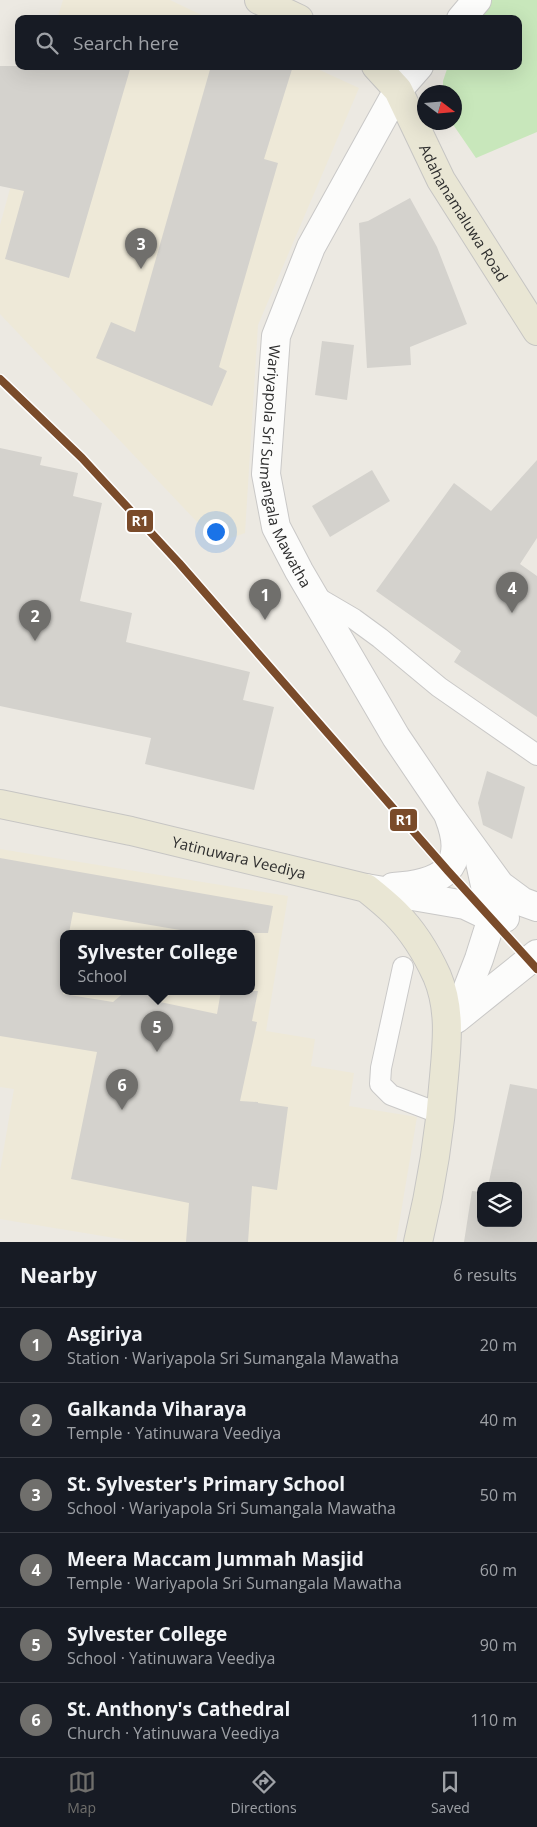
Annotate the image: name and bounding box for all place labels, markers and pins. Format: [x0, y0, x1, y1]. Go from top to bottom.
pin: 3 [125, 228, 157, 269]
pin: 4 [496, 572, 528, 613]
pin: 1 [249, 579, 281, 620]
pin: 2 [19, 600, 51, 641]
pin: 5 [141, 1011, 173, 1052]
pin: 6 [106, 1069, 138, 1110]

